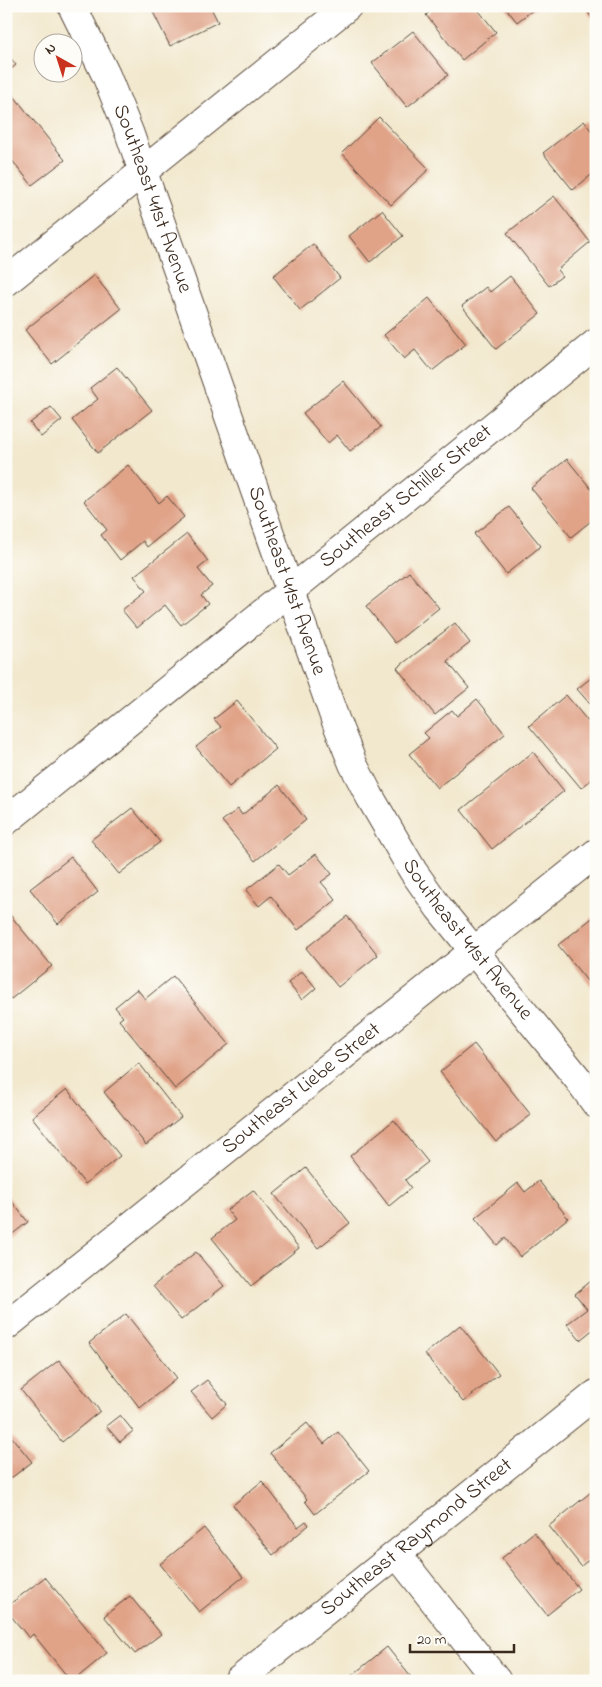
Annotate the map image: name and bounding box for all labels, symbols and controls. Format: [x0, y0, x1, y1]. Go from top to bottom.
north arrow [32, 32, 82, 82]
text: N [40, 38, 61, 60]
street label: Southeast 41st Avenue [104, 100, 200, 298]
street label: Southeast Schiller Street [313, 417, 499, 576]
street label: Southeast 41st Avenue [239, 482, 334, 680]
street label: Southeast 41st Avenue [394, 853, 540, 1028]
street label: Southeast Liebe Street [216, 1016, 388, 1162]
street label: Southeast Raymond Street [314, 1451, 519, 1624]
scale bar [410, 1622, 513, 1654]
text: 20 m [417, 1629, 447, 1651]

